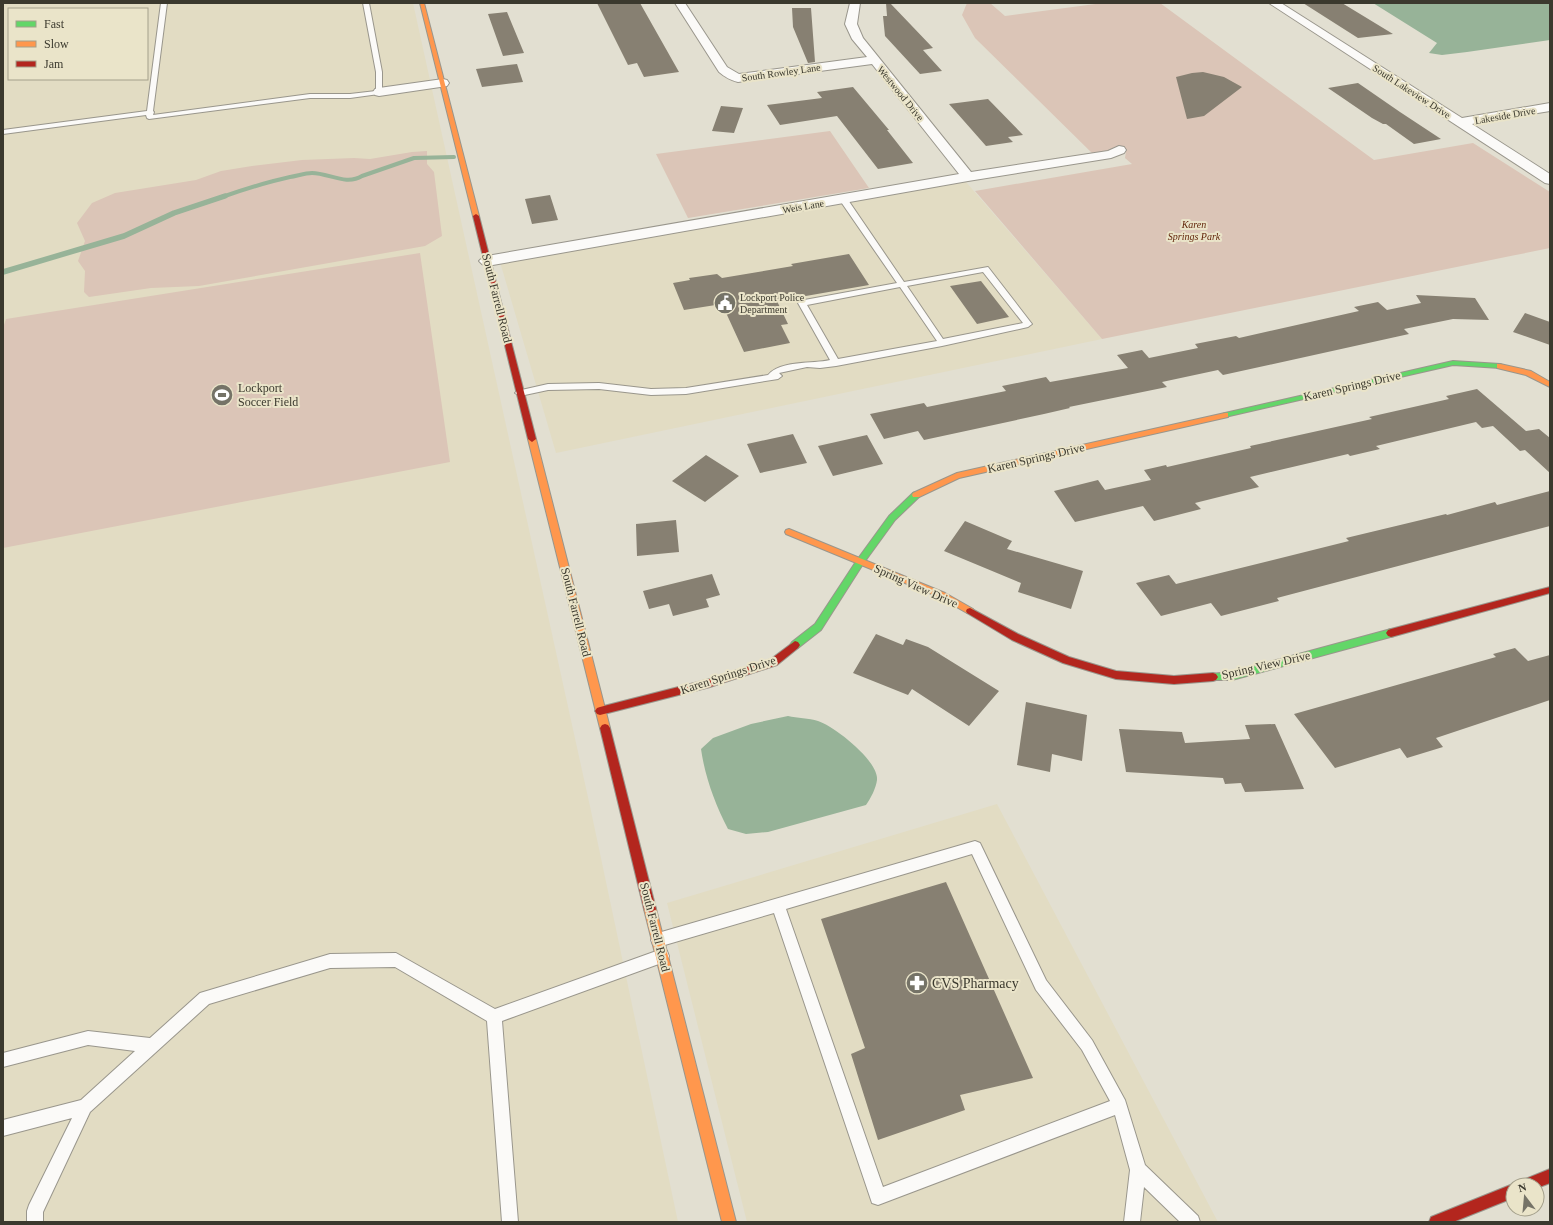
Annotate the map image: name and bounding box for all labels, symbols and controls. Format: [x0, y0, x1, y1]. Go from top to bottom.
legend [8, 8, 148, 80]
text: Fast [44, 17, 65, 31]
text: Slow [44, 37, 69, 51]
text: Jam [44, 57, 64, 71]
street label: South Rowley Lane [741, 61, 822, 83]
street label: South Lakeview Drive [1371, 62, 1453, 121]
street label: Westwood Drive [875, 64, 926, 123]
street label: Lakeside Drive [1474, 105, 1537, 126]
street label: Weis Lane [781, 197, 825, 216]
park label: Karen Springs Park [1168, 219, 1221, 242]
street label: South Farrell Road [479, 252, 515, 344]
public building icon: Lockport Police Department [712, 290, 738, 316]
place label: Lockport Police Department [740, 292, 805, 315]
street label: Karen Springs Drive [1302, 368, 1402, 404]
place label: Lockport Soccer Field [238, 381, 298, 409]
sports icon: Lockport Soccer Field [209, 382, 235, 408]
street label: Karen Springs Drive [986, 440, 1086, 476]
street label: Spring View Drive [872, 561, 960, 611]
street label: South Farrell Road [558, 566, 594, 658]
street label: Spring View Drive [1220, 648, 1312, 682]
street label: Karen Springs Drive [679, 653, 777, 697]
street label: South Farrell Road [637, 881, 673, 973]
pharmacy icon: CVS Pharmacy [904, 970, 930, 996]
place label: CVS Pharmacy [932, 976, 1019, 991]
north arrow [1505, 1177, 1545, 1217]
text: N [1517, 1181, 1528, 1194]

